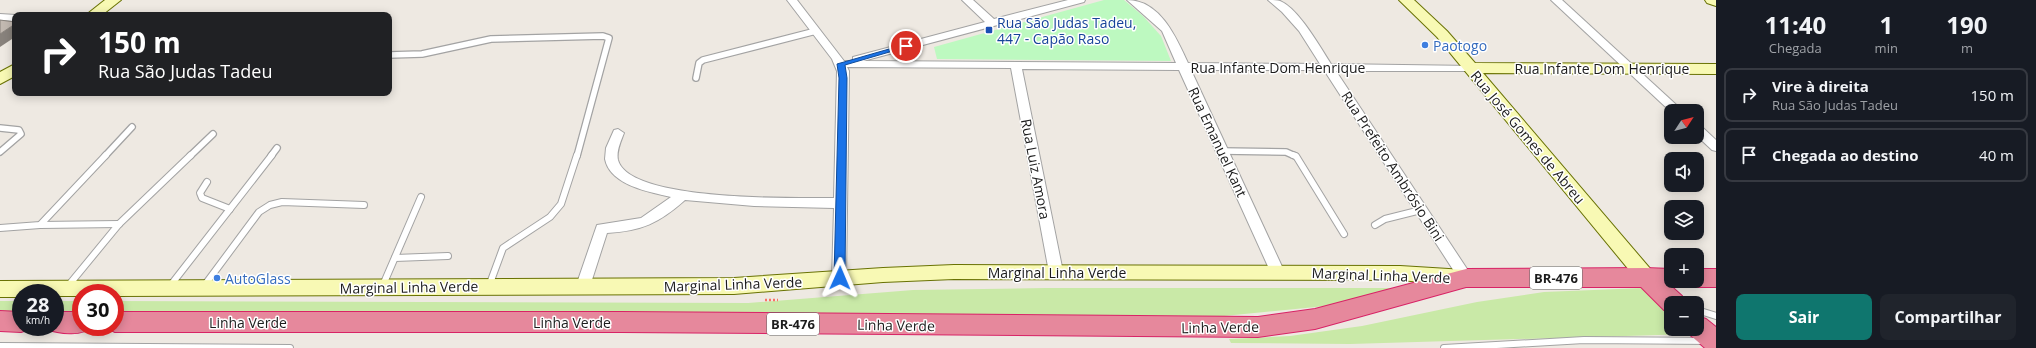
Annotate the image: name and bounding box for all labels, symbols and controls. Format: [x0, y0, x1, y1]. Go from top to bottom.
text: 11:40 [1764, 8, 1826, 41]
text: 1 [1879, 8, 1893, 41]
text: 190 [1946, 8, 1988, 41]
place label: Rua São Judas Tadeu, 447 - Capão Raso [997, 13, 1136, 48]
text: 150 m [98, 23, 181, 61]
marker: Rua São Judas Tadeu, 447 - Capão Raso [984, 25, 994, 35]
icon: right [32, 28, 84, 80]
pin [889, 29, 923, 63]
icon: arrive [895, 35, 917, 57]
place label: Paotogo [1433, 36, 1487, 55]
text: Chegada [1769, 39, 1822, 57]
text: min [1875, 39, 1898, 57]
text: m [1961, 39, 1973, 57]
marker: Paotogo [1420, 40, 1430, 50]
street label: Rua Infante Dom Henrique [1191, 58, 1366, 77]
text: Rua São Judas Tadeu [98, 59, 272, 83]
street label: Rua Infante Dom Henrique [1515, 59, 1690, 78]
street label: Rua José Gomes de Abreu [1467, 66, 1589, 208]
text: Vire à direita [1772, 76, 1869, 96]
street label: Rua Emanuel Kant [1184, 84, 1252, 200]
icon: right [1738, 84, 1760, 106]
text: 150 m [1970, 85, 2014, 105]
street label: Rua Prefeito Ambrósio Bini [1337, 87, 1449, 245]
text: Rua São Judas Tadeu [1772, 96, 1898, 114]
north arrow [1664, 104, 1704, 144]
map controls [1664, 104, 1704, 336]
street label: Rua Luiz Amora [1017, 117, 1055, 221]
icon: arrive [1738, 144, 1760, 166]
text: Chegada ao destino [1772, 145, 1919, 165]
text: 40 m [1979, 145, 2014, 165]
button: sound [1664, 152, 1704, 192]
button: layers [1664, 200, 1704, 240]
button: + [1664, 248, 1704, 288]
position arrow [819, 257, 861, 299]
street label: Marginal Linha Verde [988, 263, 1126, 282]
street label: Marginal Linha Verde [1311, 263, 1451, 287]
road number: BR-476 [1530, 267, 1582, 289]
place label: AutoGlass [225, 269, 291, 288]
street label: Marginal Linha Verde [663, 272, 803, 296]
marker: AutoGlass [212, 273, 222, 283]
street label: Marginal Linha Verde [340, 276, 479, 298]
speed limit sign: 30 [72, 284, 124, 336]
text: 28 [27, 291, 49, 318]
button: Sair [1736, 294, 1872, 340]
button: Compartilhar [1880, 294, 2016, 340]
button: − [1664, 296, 1704, 336]
text: km/h [26, 313, 50, 327]
street label: Linha Verde [209, 313, 287, 332]
street label: Linha Verde [533, 313, 611, 332]
road number: BR-476 [767, 313, 819, 335]
street label: Linha Verde [857, 315, 935, 335]
street label: Linha Verde [1181, 317, 1259, 337]

